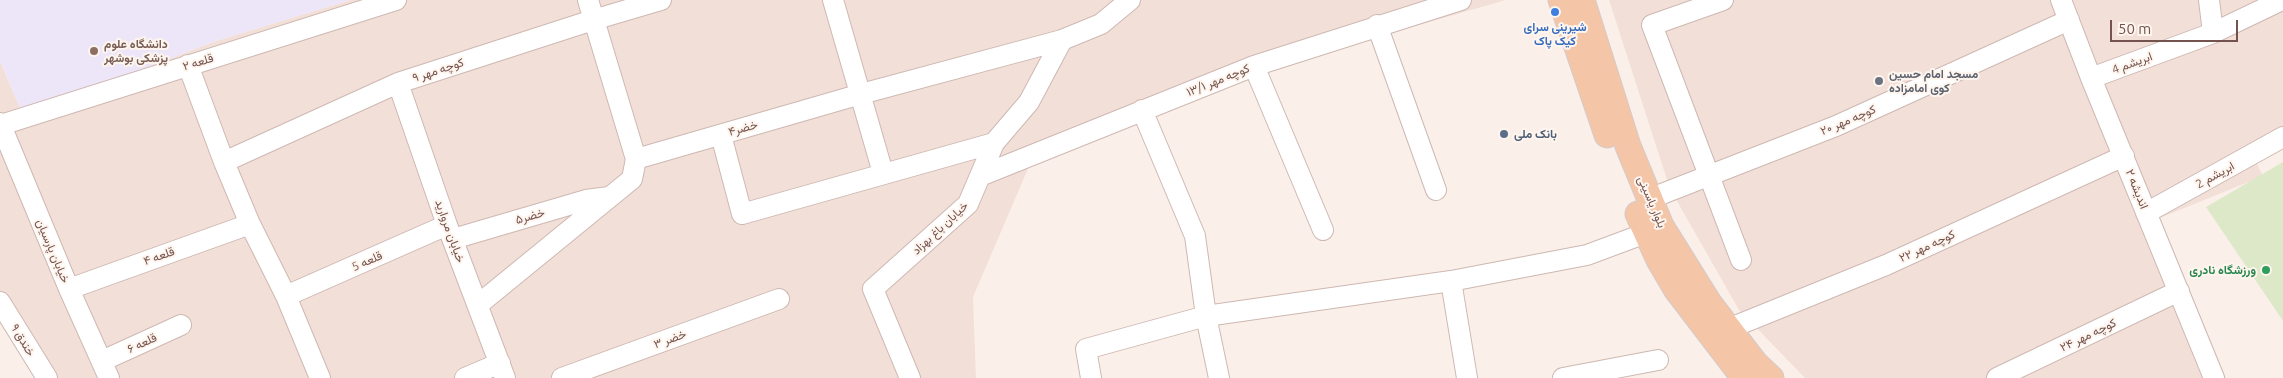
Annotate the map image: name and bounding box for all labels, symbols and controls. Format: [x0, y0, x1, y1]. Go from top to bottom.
marker: شیرینی سرای کیک پاک [1549, 6, 1561, 18]
scale bar [2113, 10, 2240, 42]
place label: شیرینی سرای کیک پاک [1523, 20, 1587, 48]
text: 50 m [2118, 20, 2151, 37]
place label: دانشگاه علوم پزشکی بوشهر [104, 37, 168, 65]
marker: دانشگاه علوم پزشکی بوشهر [88, 45, 100, 57]
street label: ابریشم 4 [2110, 49, 2154, 77]
street label: قلعه ۲ [181, 51, 215, 73]
street label: کوچه مهر ۹ [410, 55, 466, 85]
street label: کوچه مهر ۱۳/۱ [1184, 61, 1252, 99]
place label: مسجد امام حسین کوی امامزاده [1889, 67, 1978, 95]
marker: مسجد امام حسین کوی امامزاده [1873, 75, 1885, 87]
street label: کوچه مهر ۲۰ [1818, 102, 1878, 138]
street label: خضر۴ [727, 117, 759, 139]
place label: بانک ملی [1514, 127, 1557, 141]
marker: بانک ملی [1498, 128, 1510, 140]
street label: ابریشم 2 [2193, 159, 2237, 191]
street label: اندیشه ۲ [2123, 167, 2151, 211]
street label: بلوار یاسینی [1635, 174, 1669, 230]
street label: خیابان مروارید [432, 197, 468, 265]
street label: خیابان باغ بهزاد [909, 198, 971, 258]
street label: خضر۵ [514, 205, 546, 227]
street label: خیابان پارسیان [33, 217, 73, 285]
street label: کوچه مهر ۲۲ [1897, 227, 1957, 265]
street label: قلعه ۴ [142, 244, 176, 268]
street label: قلعه 5 [349, 248, 385, 274]
place label: ورزشگاه نادری [2189, 263, 2256, 277]
marker: ورزشگاه نادری [2260, 264, 2272, 276]
street label: کوچه مهر ۲۴ [2058, 315, 2118, 355]
street label: خندق ۹ [8, 321, 38, 359]
street label: خضر ۳ [652, 326, 688, 352]
street label: قلعه ۶ [125, 330, 159, 356]

